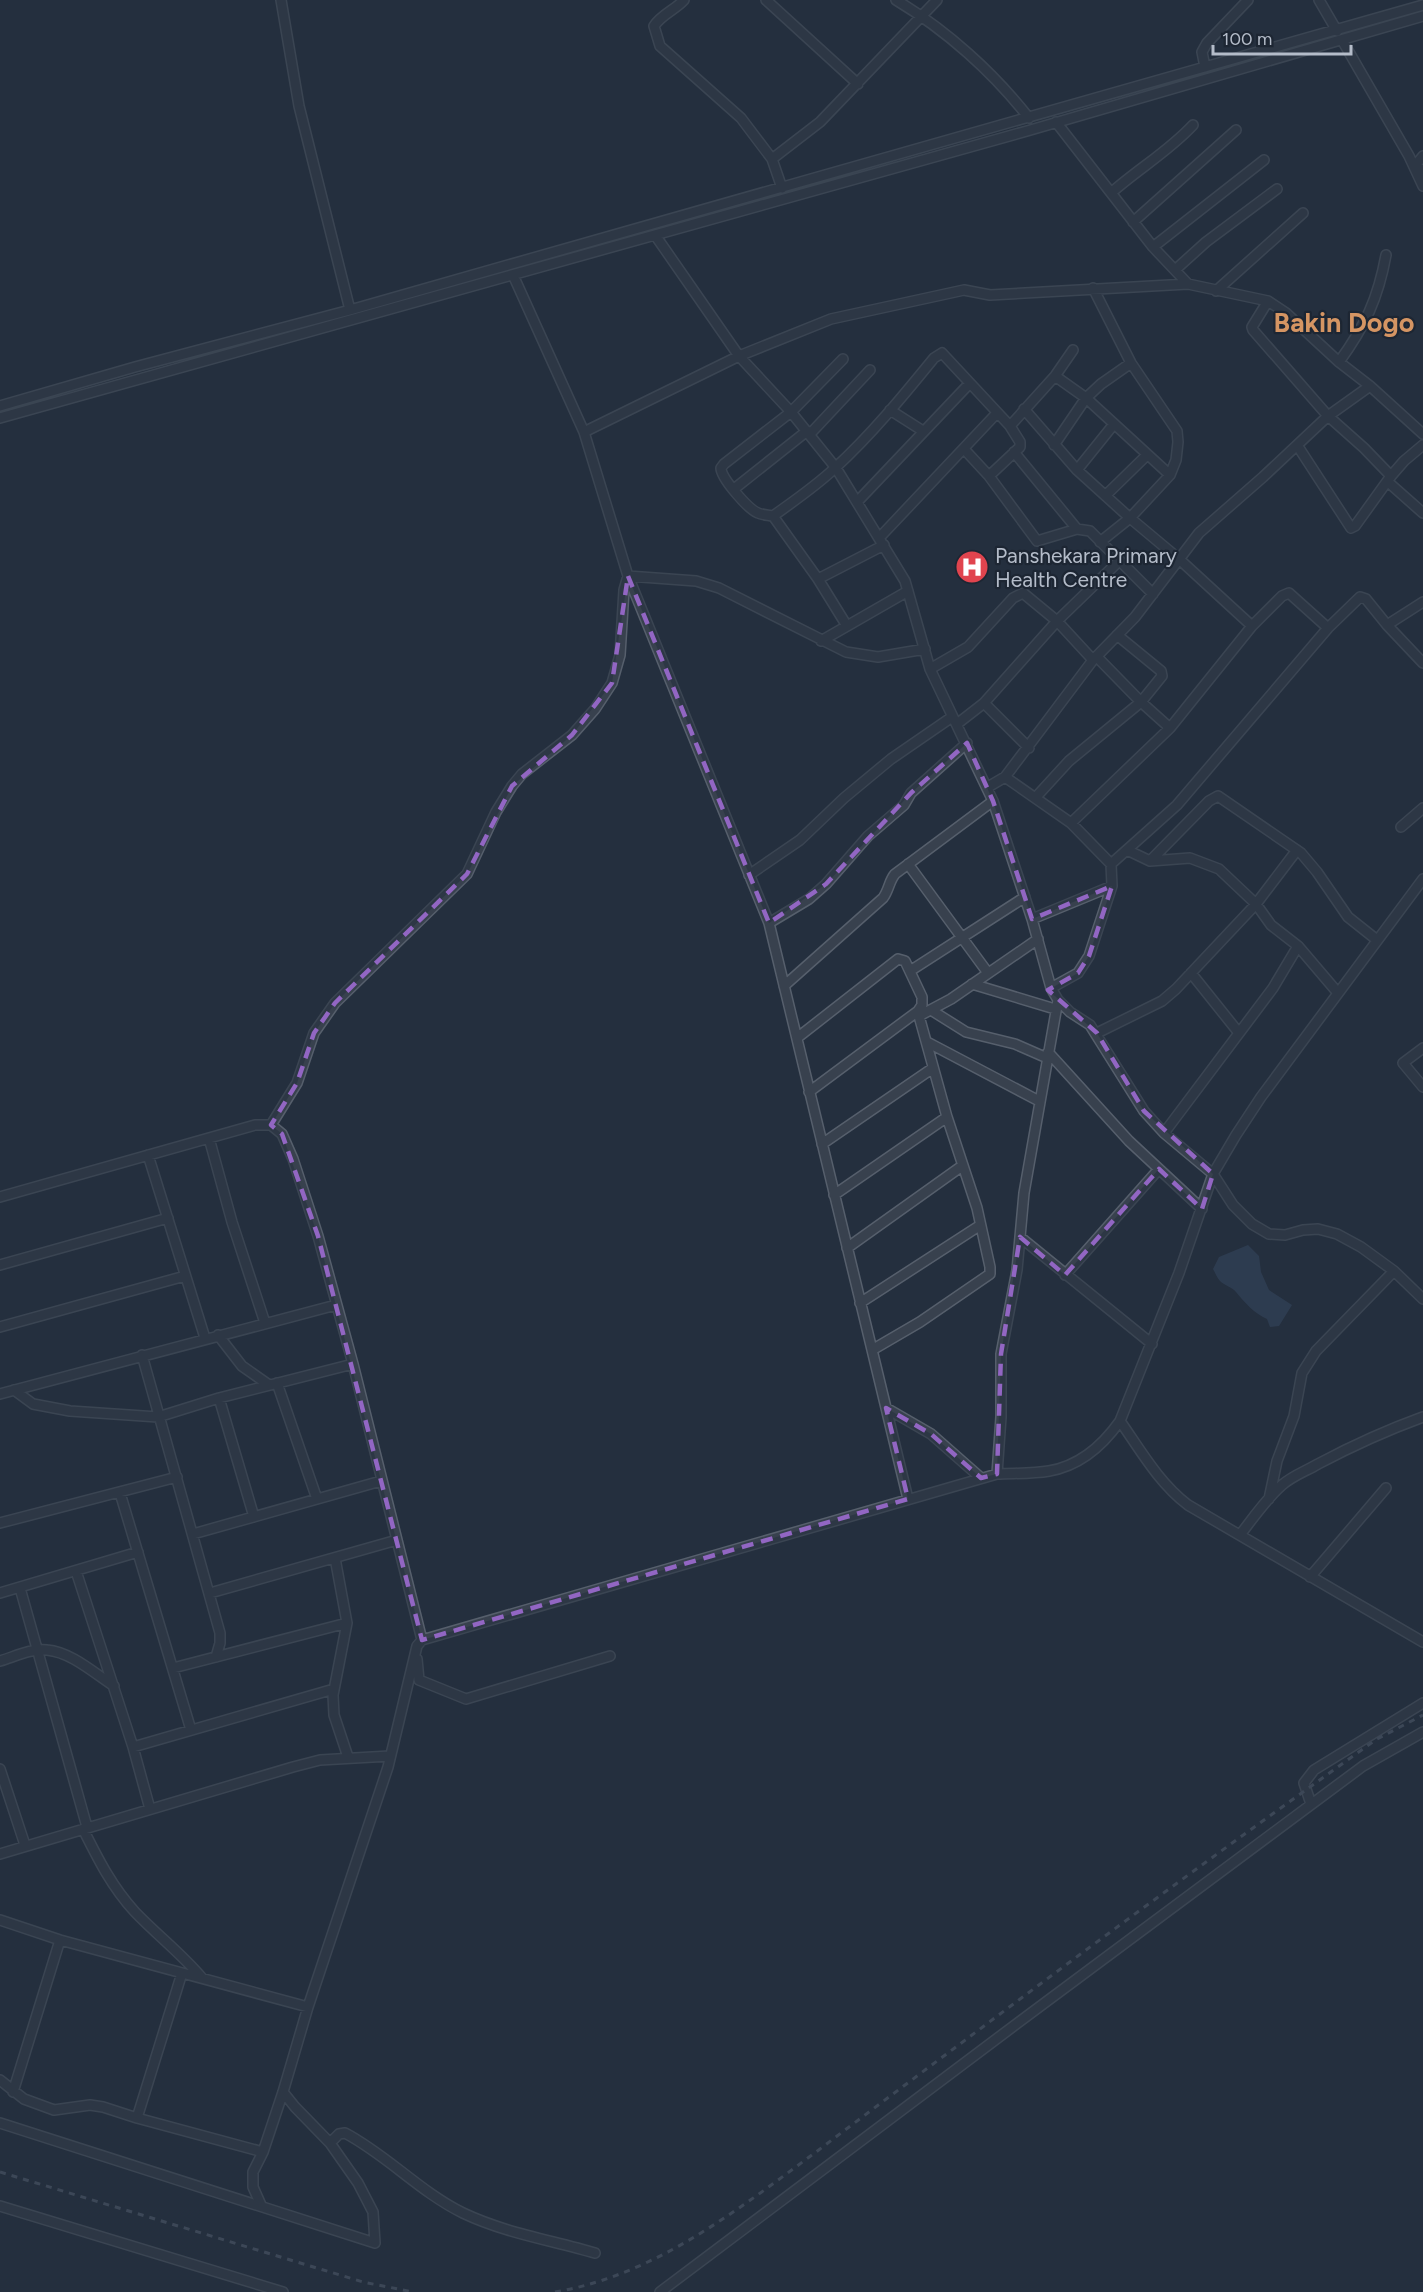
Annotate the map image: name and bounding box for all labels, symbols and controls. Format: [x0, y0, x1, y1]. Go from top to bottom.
scale bar [1213, 18, 1351, 56]
text: 100 m [1222, 28, 1272, 50]
district label: Bakin Dogo [1274, 306, 1414, 339]
place label: Panshekara Primary Health Centre [995, 543, 1177, 592]
hospital icon: Panshekara Primary Health Centre [954, 549, 990, 585]

